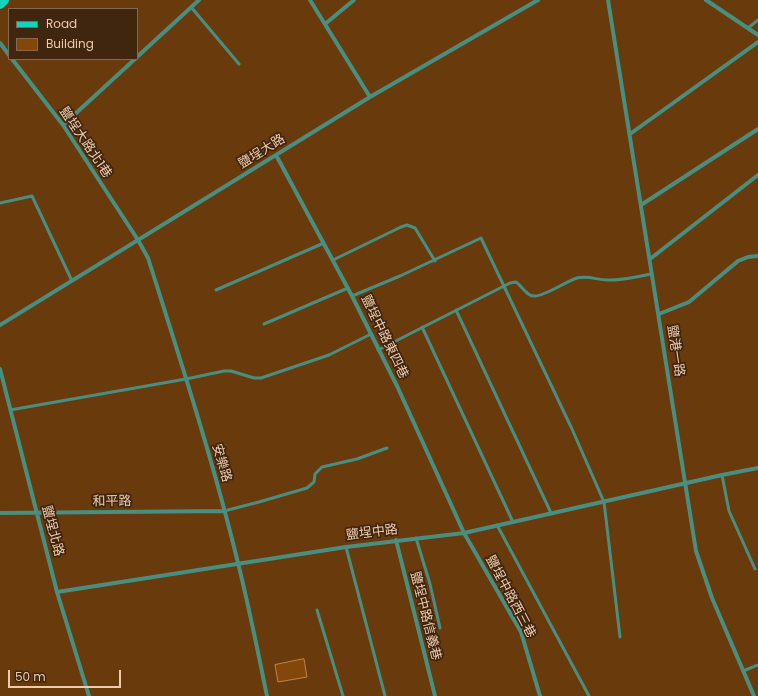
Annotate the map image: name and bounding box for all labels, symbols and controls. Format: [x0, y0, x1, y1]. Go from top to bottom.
legend [8, 8, 138, 60]
text: Road [46, 15, 77, 32]
text: Building [46, 35, 94, 52]
street label: 鹽埕大路北1巷 [56, 105, 114, 181]
street label: 鹽埕大路 [236, 132, 288, 172]
street label: 鹽埕中路東四巷 [357, 293, 411, 381]
street label: 鹽港一路 [663, 324, 687, 378]
street label: 安樂路 [208, 442, 234, 484]
street label: 和平路 [92, 494, 132, 510]
street label: 鹽埕北路 [38, 504, 66, 558]
street label: 鹽埕中路 [345, 522, 399, 544]
street label: 鹽埕中路西三巷 [482, 553, 538, 641]
street label: 鹽埕中路信義巷 [406, 570, 444, 662]
scale bar [10, 662, 123, 688]
text: 50 m [15, 668, 46, 685]

